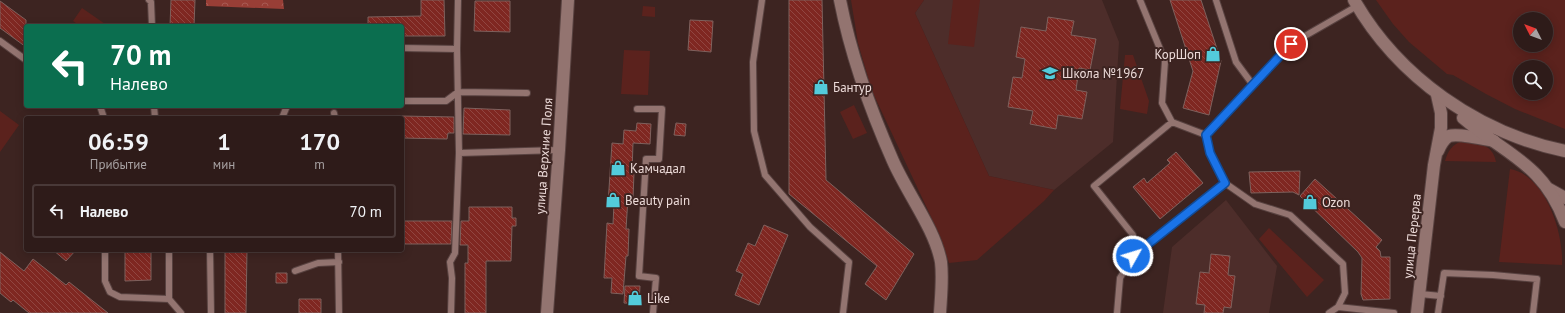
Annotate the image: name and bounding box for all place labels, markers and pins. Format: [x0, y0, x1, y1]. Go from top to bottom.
pin [1274, 27, 1308, 61]
shop icon: КорШоп [1204, 45, 1222, 63]
place label: КорШоп [1155, 46, 1201, 63]
school or university icon: Школа №1967 [1041, 64, 1059, 82]
place label: Школа №1967 [1062, 65, 1144, 82]
shop icon: Бантур [812, 78, 830, 96]
place label: Бантур [833, 79, 872, 96]
shop icon: Камчадал [609, 159, 627, 177]
place label: Камчадал [630, 160, 686, 177]
shop icon: Beauty pain [604, 191, 622, 209]
place label: Beauty pain [625, 192, 690, 209]
shop icon: Ozon [1301, 193, 1319, 211]
place label: Ozon [1322, 194, 1350, 211]
shop icon: Like [626, 289, 644, 307]
place label: Like [647, 290, 670, 307]

